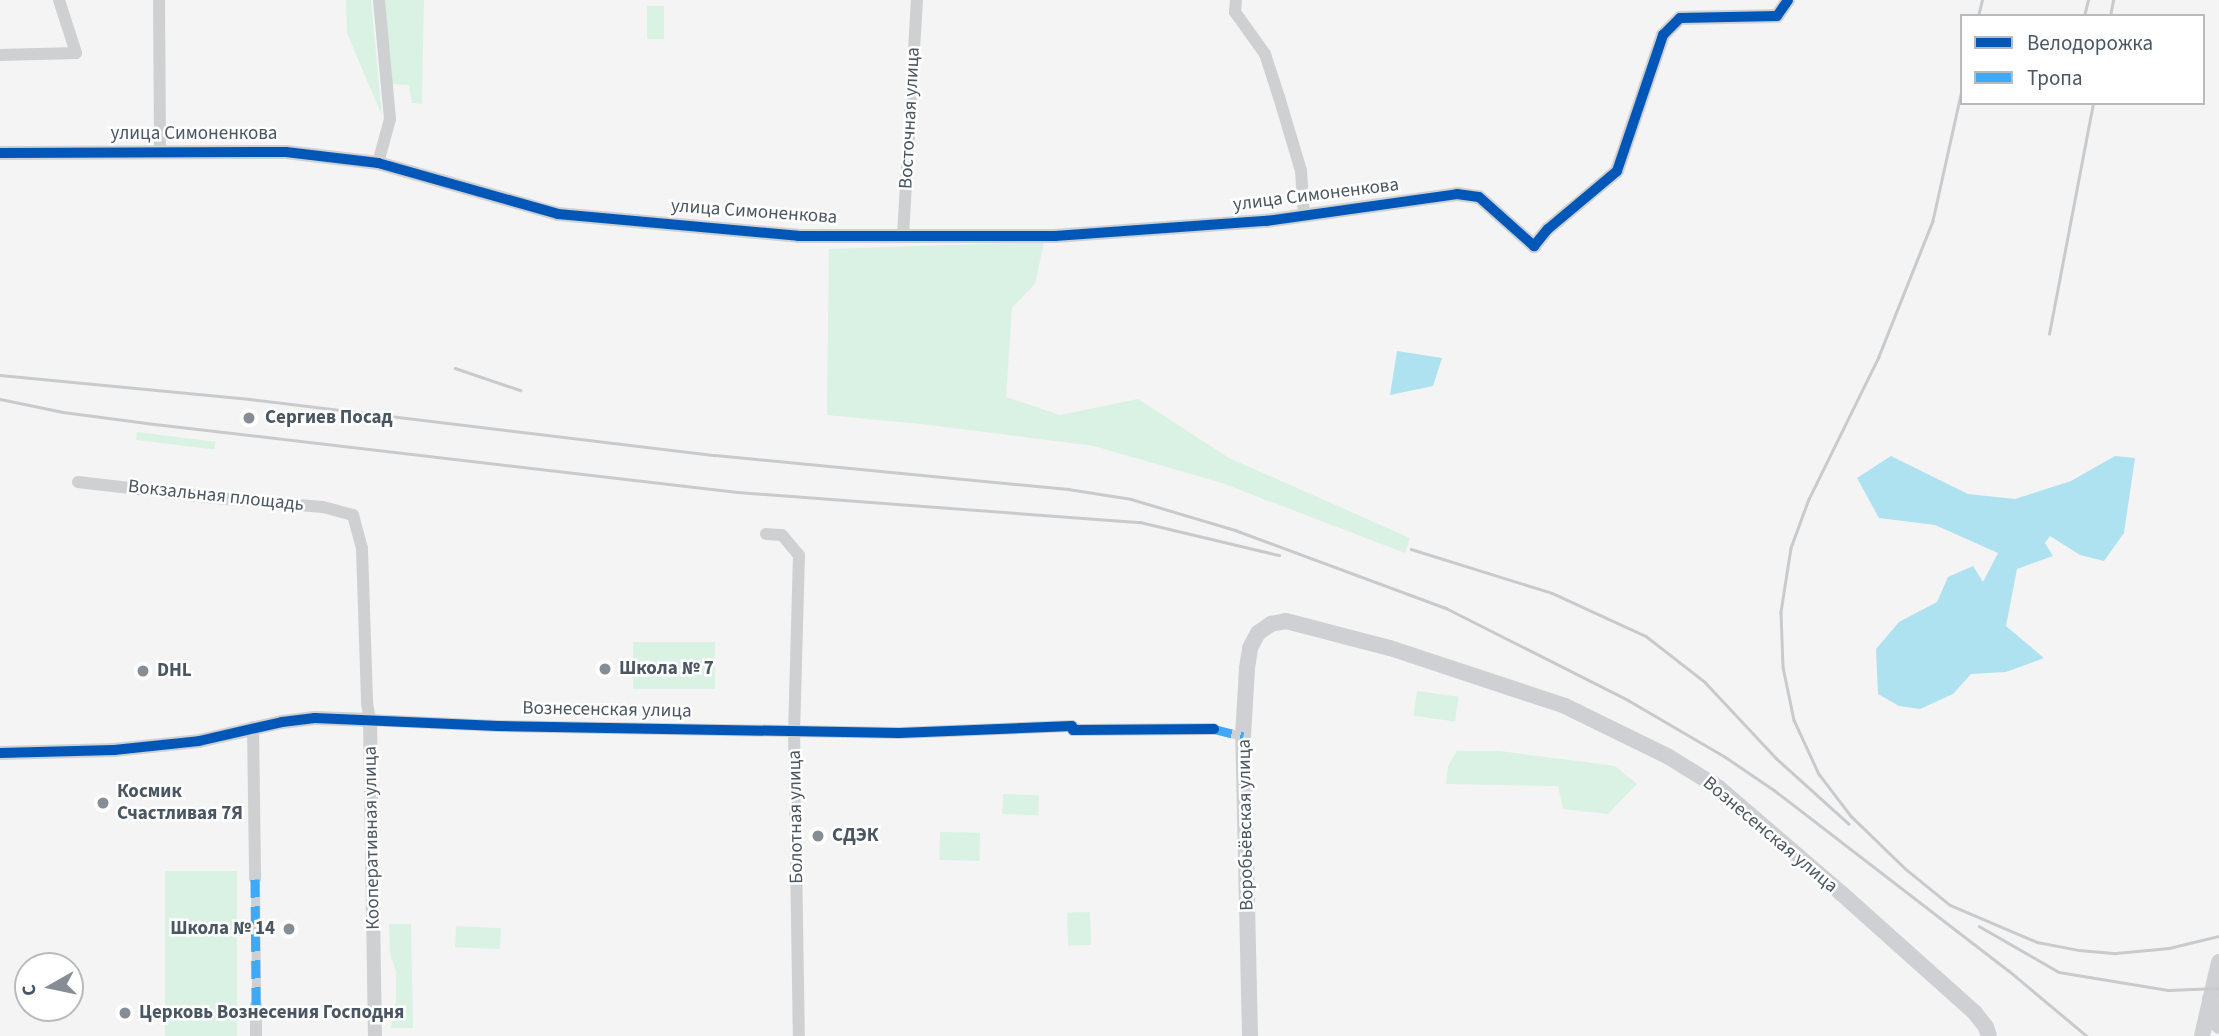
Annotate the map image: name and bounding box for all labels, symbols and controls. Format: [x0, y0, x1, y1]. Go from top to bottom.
legend [1960, 14, 2205, 105]
text: Велодорожка [2027, 28, 2153, 58]
street label: Восточная улица [895, 46, 925, 190]
text: Тропа [2027, 63, 2083, 93]
street label: улица Симоненкова [111, 123, 277, 145]
street label: улица Симоненкова [1232, 174, 1400, 216]
street label: улица Симоненкова [670, 195, 838, 229]
place label: Сергиев Посад [265, 407, 393, 429]
marker: Сергиев Посад [239, 408, 259, 428]
street label: Вокзальная площадь [127, 475, 305, 517]
place label: Школа № 7 [619, 658, 714, 680]
place label: DHL [157, 660, 192, 682]
marker: Школа № 7 [597, 661, 613, 677]
marker: DHL [135, 663, 151, 679]
street label: Вознесенская улица [522, 697, 692, 723]
street label: Воробьёвская улица [1233, 739, 1259, 911]
street label: Кооперативная улица [359, 746, 385, 930]
street label: Болотная улица [783, 750, 809, 884]
street label: Вознесенская улица [1698, 772, 1842, 898]
place label: Космик Счастливая 7Я [117, 781, 243, 825]
marker: Космик Счастливая 7Я [95, 795, 111, 811]
place label: СДЭК [832, 825, 879, 847]
marker: СДЭК [810, 828, 826, 844]
place label: Школа № 14 [170, 918, 275, 940]
marker: Школа № 14 [281, 921, 297, 937]
north arrow [14, 952, 84, 1022]
text: С [16, 982, 44, 998]
place label: Церковь Вознесения Господня [139, 1002, 404, 1024]
marker: Церковь Вознесения Господня [117, 1005, 133, 1021]

